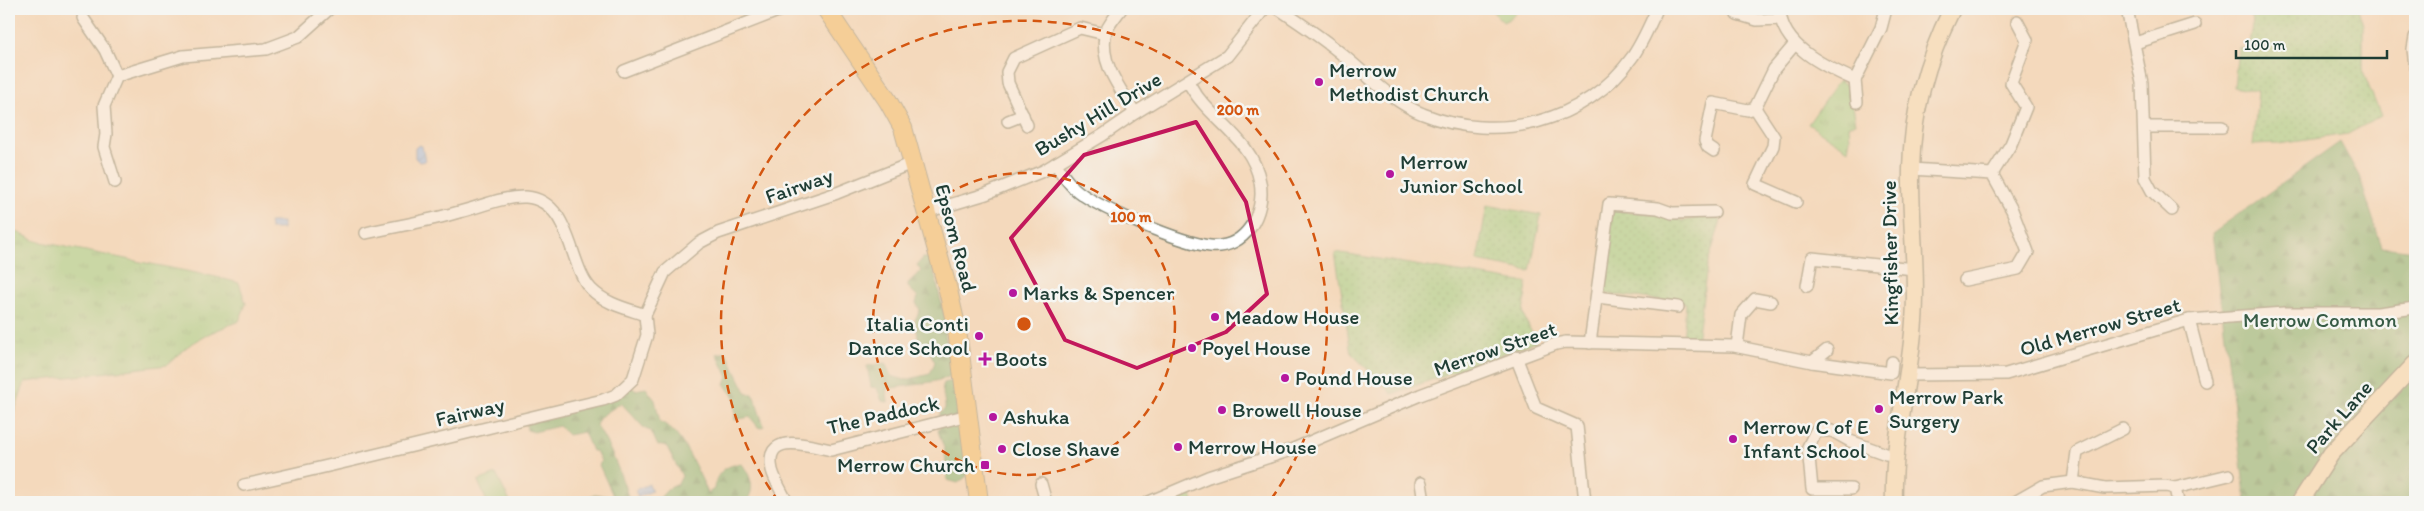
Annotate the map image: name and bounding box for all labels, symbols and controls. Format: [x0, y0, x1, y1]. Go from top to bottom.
scale bar [2236, 28, 2388, 60]
text: 100 m [2244, 36, 2286, 54]
place label: Merrow Methodist Church [1329, 57, 1489, 106]
street label: Bushy Hill Drive [1030, 66, 1166, 161]
marker: Merrow Methodist Church [1313, 76, 1325, 88]
text: 200 m [1217, 101, 1260, 119]
place label: Merrow Junior School [1400, 149, 1523, 198]
street label: Fairway [762, 162, 836, 209]
marker: Merrow Junior School [1384, 168, 1396, 180]
street label: Kingfisher Drive [1876, 180, 1903, 326]
street label: Epsom Road [930, 181, 983, 295]
text: 100 m [1110, 208, 1152, 226]
place label: Marks & Spencer [1023, 280, 1175, 305]
marker: Marks & Spencer [1007, 287, 1019, 299]
street label: Old Merrow Street [2017, 292, 2183, 361]
place label: Meadow House [1225, 304, 1359, 329]
park label: Merrow Common [2243, 307, 2397, 332]
place label: Italia Conti Dance School [848, 311, 969, 360]
marker: Meadow House [1209, 311, 1221, 323]
centre of rings [1015, 315, 1033, 333]
street label: Merrow Street [1430, 316, 1560, 381]
marker: Italia Conti Dance School [973, 330, 985, 342]
place label: Poyel House [1202, 335, 1311, 360]
marker: Poyel House [1186, 342, 1198, 354]
place label: Boots [995, 346, 1047, 371]
marker: Boots [979, 353, 991, 365]
place label: Pound House [1295, 365, 1413, 390]
marker: Pound House [1279, 372, 1291, 384]
street label: Park Lane [2300, 375, 2377, 458]
place label: Merrow Park Surgery [1889, 384, 2004, 433]
street label: The Paddock [825, 389, 942, 440]
street label: Fairway [433, 391, 507, 432]
place label: Browell House [1232, 397, 1362, 422]
marker: Merrow Park Surgery [1873, 403, 1885, 415]
place label: Ashuka [1003, 404, 1069, 429]
marker: Browell House [1216, 404, 1228, 416]
marker: Ashuka [987, 411, 999, 423]
place label: Merrow C of E Infant School [1743, 414, 1869, 463]
marker: Merrow C of E Infant School [1727, 433, 1739, 445]
place label: Merrow House [1188, 434, 1317, 459]
place label: Close Shave [1012, 436, 1120, 461]
marker: Merrow House [1172, 441, 1184, 453]
marker: Close Shave [996, 443, 1008, 455]
place label: Merrow Church [837, 452, 976, 477]
marker: Merrow Church [979, 459, 991, 471]

